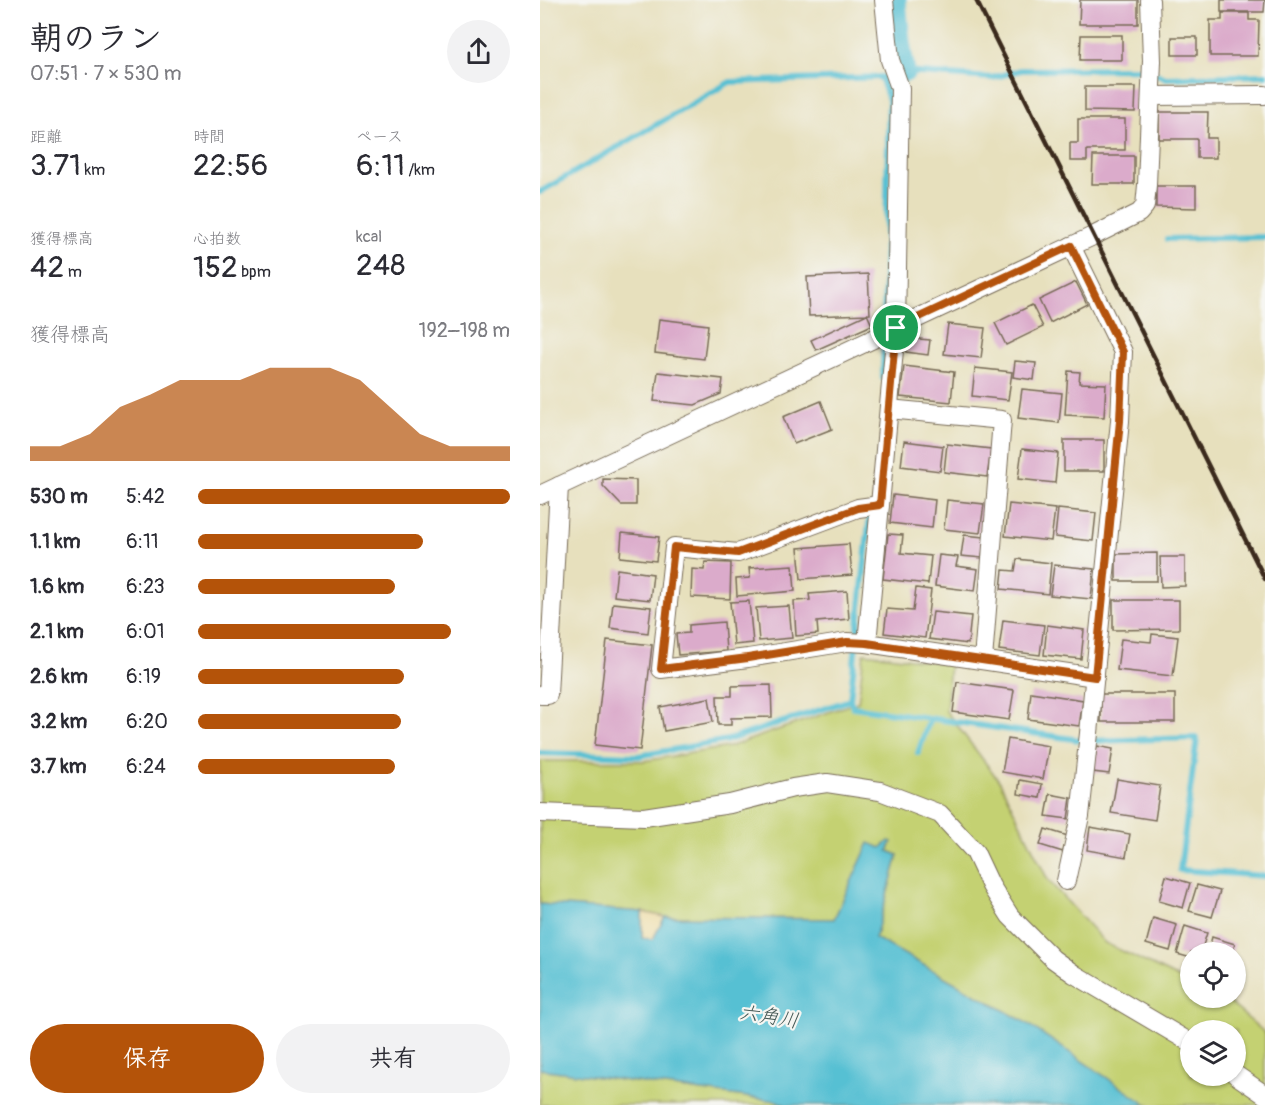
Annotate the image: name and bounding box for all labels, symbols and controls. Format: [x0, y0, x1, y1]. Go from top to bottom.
text: 朝のラン [30, 18, 162, 59]
button: share [447, 20, 510, 83]
text: 07:51 · 7 × 530 m [30, 61, 181, 86]
text: 距離 [30, 127, 62, 147]
text: 時間 [193, 127, 225, 147]
text: ペース [356, 127, 403, 147]
text: 3.71 [30, 147, 81, 184]
text: 22:56 [193, 147, 268, 184]
text: 6:11 [356, 147, 405, 184]
text: km [81, 160, 105, 180]
text: /km [405, 160, 435, 180]
text: kcal [356, 227, 382, 247]
text: 獲得標高 [30, 229, 94, 249]
text: 心拍数 [193, 229, 241, 249]
text: 248 [356, 247, 405, 284]
text: 42 [30, 249, 64, 286]
text: 152 [193, 249, 238, 286]
text: m [64, 262, 82, 282]
text: bpm [238, 262, 271, 282]
pin [870, 302, 921, 353]
icon: arrive [879, 311, 912, 344]
text: 192–198 m [419, 318, 510, 343]
text: 獲得標高 [30, 322, 110, 347]
text: 530 m [30, 484, 88, 509]
text: 5:42 [126, 484, 165, 509]
text: 1.1 km [30, 529, 80, 554]
text: 6:11 [126, 529, 159, 554]
text: 1.6 km [30, 574, 84, 599]
text: 6:23 [126, 574, 165, 599]
text: 2.1 km [30, 619, 84, 644]
text: 6:01 [126, 619, 164, 644]
text: 2.6 km [30, 664, 88, 689]
text: 6:19 [126, 664, 161, 689]
text: 3.2 km [30, 709, 87, 734]
text: 6:20 [126, 709, 168, 734]
text: 3.7 km [30, 754, 87, 779]
text: 6:24 [126, 754, 166, 779]
map controls [1180, 942, 1246, 1086]
button: locate [1180, 942, 1246, 1008]
water label: 六角川 [737, 999, 801, 1034]
button: layers [1180, 1020, 1246, 1086]
button: 保存 [30, 1024, 264, 1093]
button: 共有 [276, 1024, 510, 1093]

